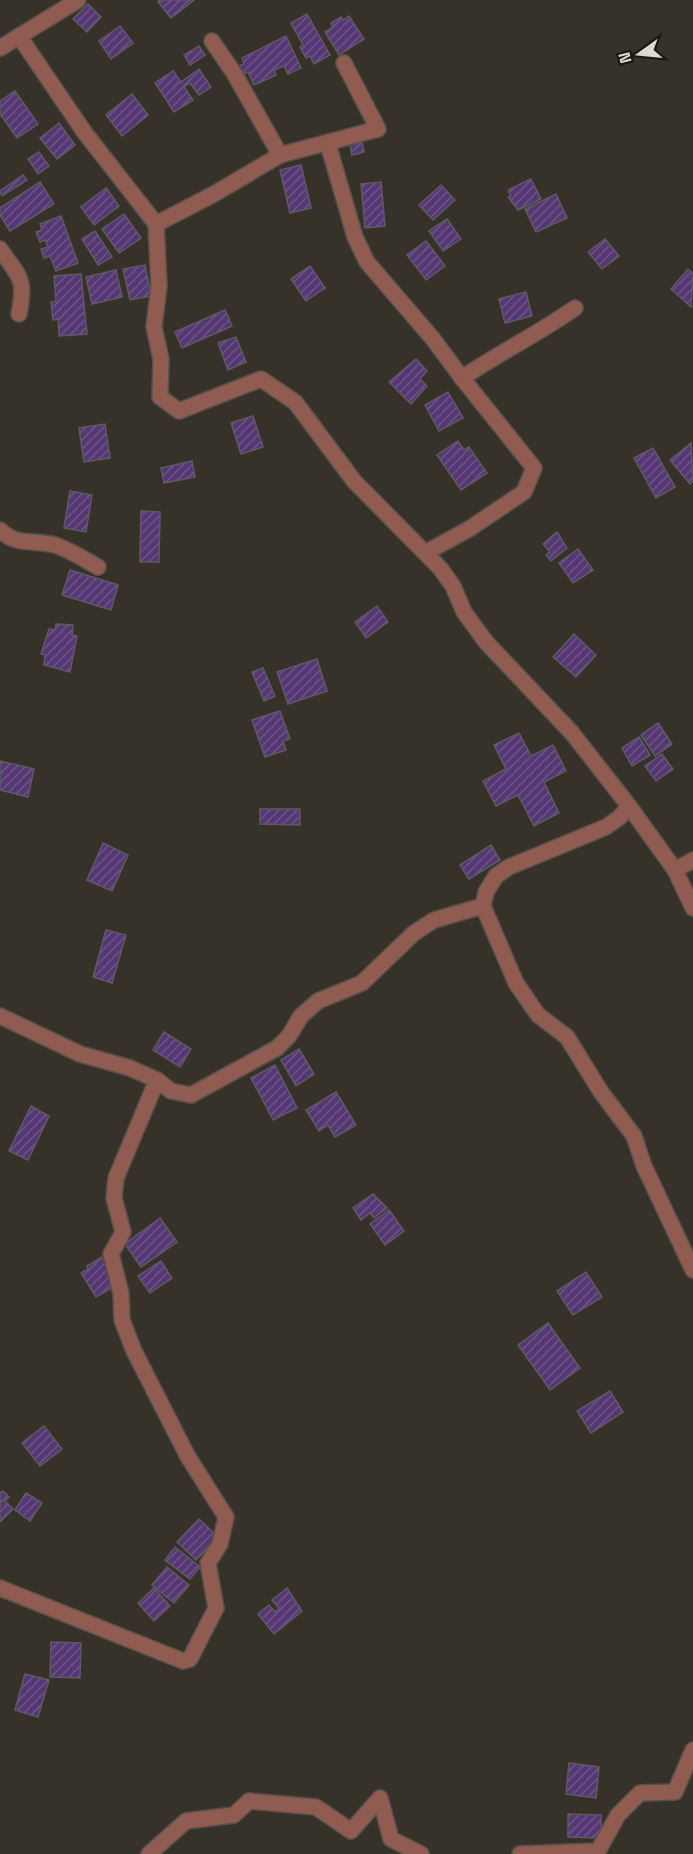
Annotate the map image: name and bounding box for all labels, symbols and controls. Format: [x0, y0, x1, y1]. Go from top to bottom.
north arrow [609, 24, 669, 84]
text: N [613, 50, 637, 66]

